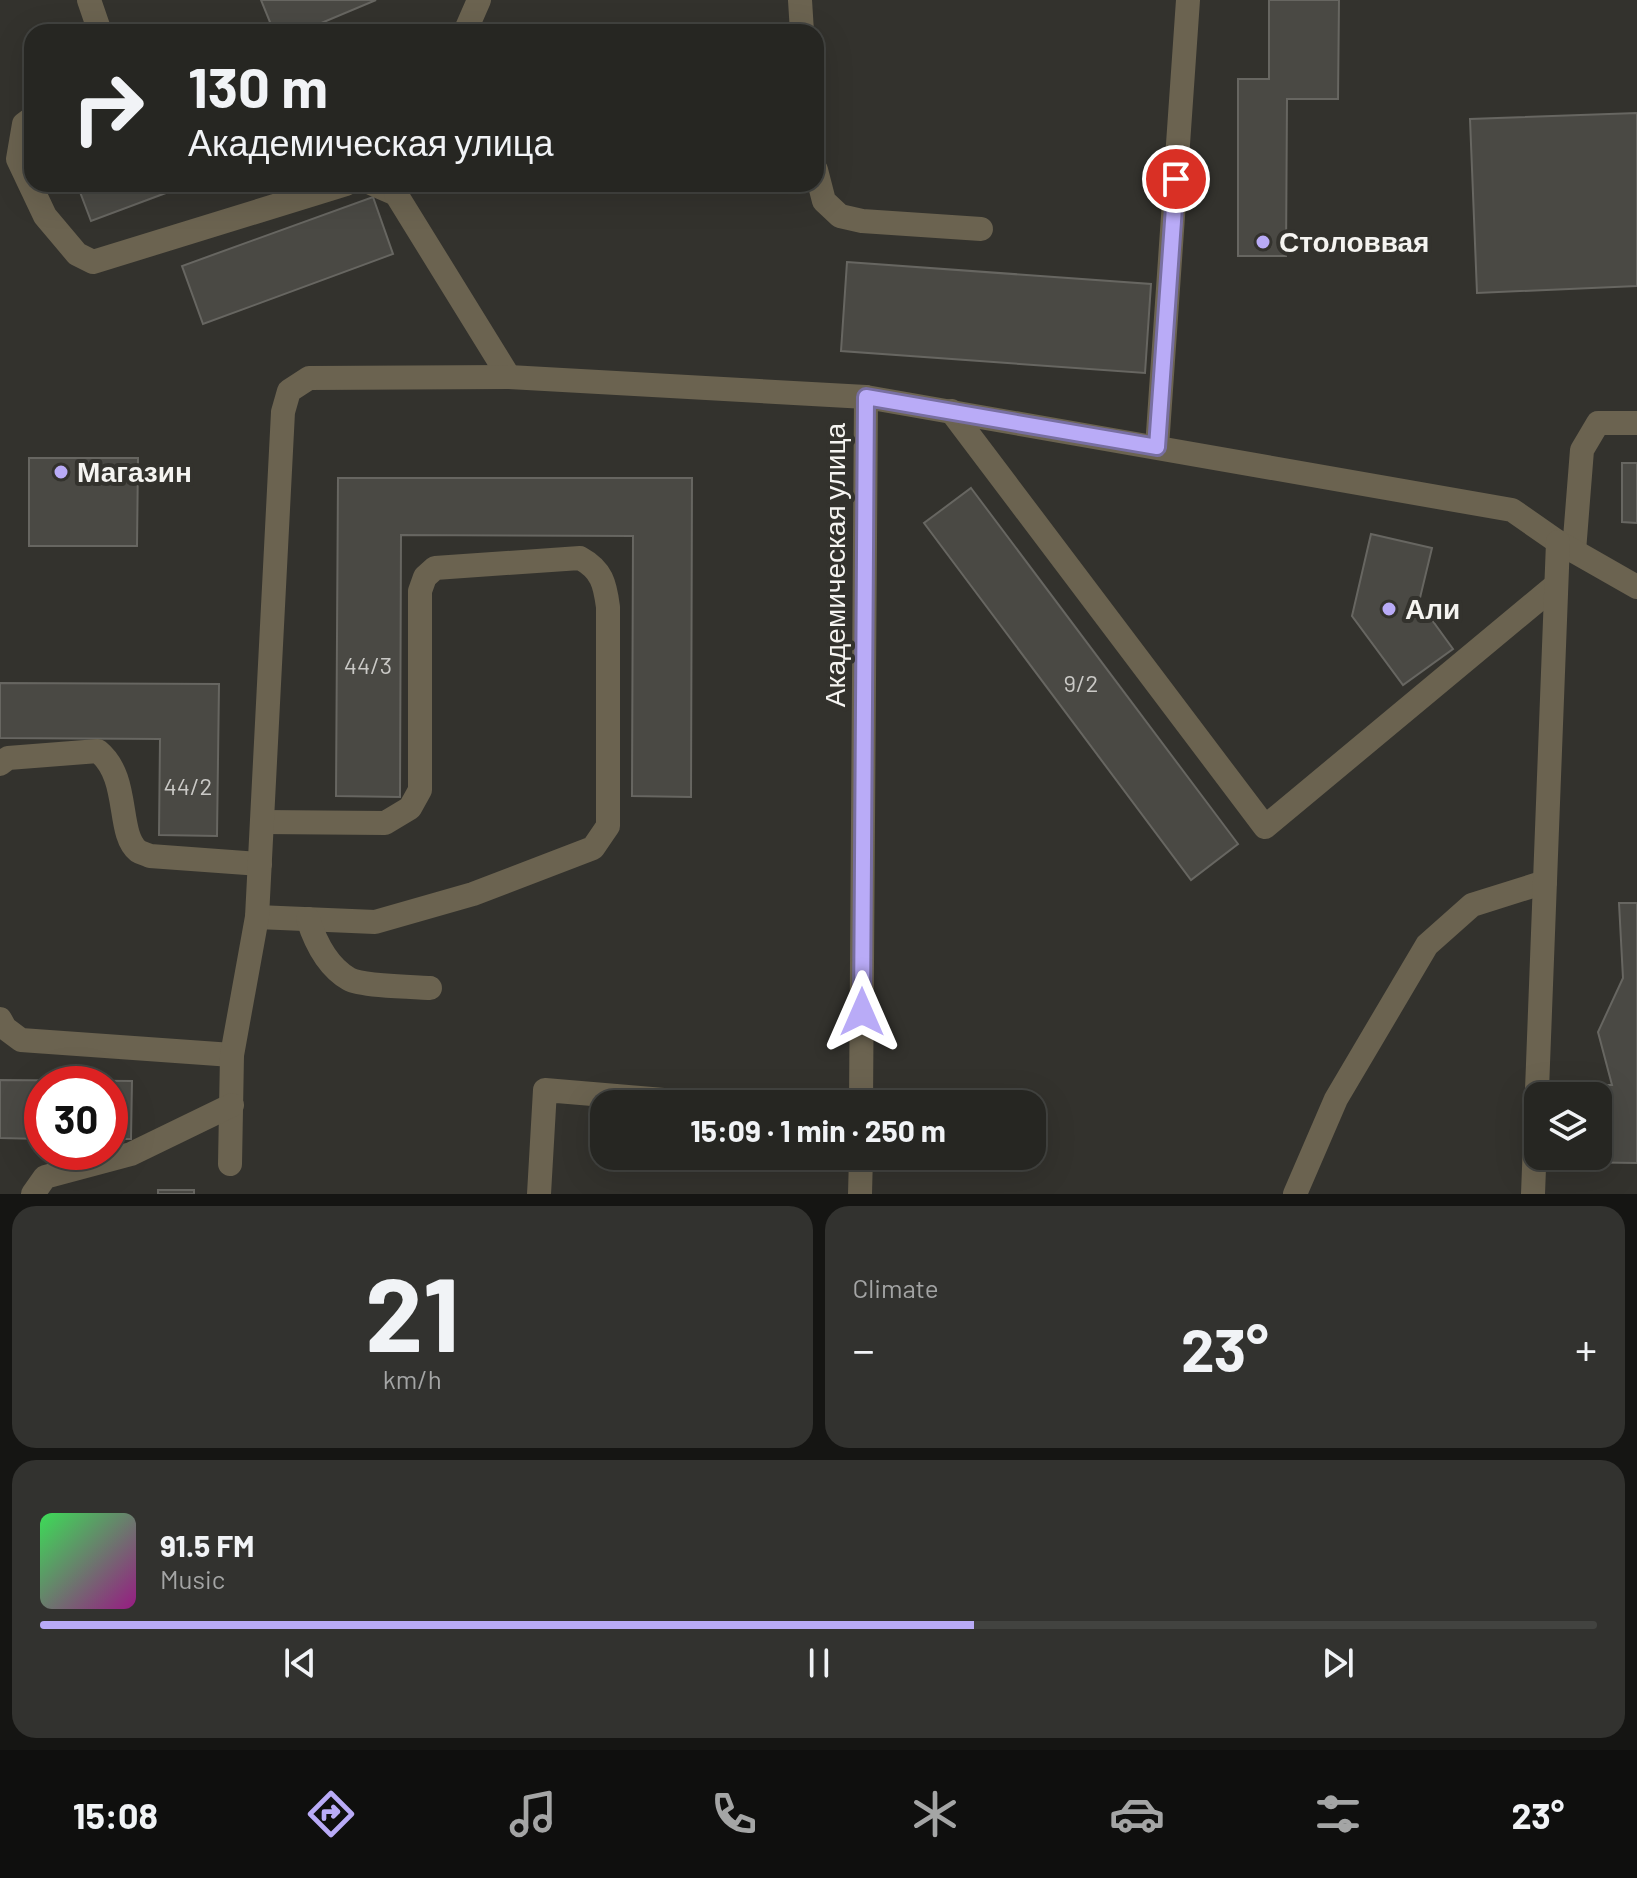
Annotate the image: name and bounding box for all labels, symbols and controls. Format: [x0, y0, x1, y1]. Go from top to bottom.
text: 130 m [188, 52, 328, 119]
icon: right [56, 56, 160, 160]
text: Академическая улица [188, 120, 553, 163]
pin [1142, 145, 1210, 213]
icon: arrive [1154, 157, 1198, 201]
place label: Столоввая [1279, 224, 1429, 258]
marker: Столоввая [1254, 233, 1272, 251]
street label: Академическая улица [817, 422, 851, 707]
place label: Магазин [77, 454, 192, 488]
marker: Магазин [52, 463, 70, 481]
place label: Али [1405, 591, 1460, 625]
marker: Али [1380, 600, 1398, 618]
house number: 44/3 [344, 650, 392, 679]
house number: 9/2 [1064, 668, 1098, 697]
house number: 44/2 [164, 771, 212, 800]
position arrow [820, 970, 904, 1054]
speed limit sign: 30 [24, 1066, 128, 1170]
map controls [1524, 1082, 1612, 1170]
button: layers [1524, 1082, 1612, 1170]
text: 15:09 · 1 min · 250 m [690, 1112, 946, 1148]
text: 21 [365, 1248, 459, 1373]
text: Climate [853, 1272, 939, 1303]
text: 23° [1181, 1312, 1269, 1384]
text: − [853, 1322, 875, 1375]
text: + [1575, 1322, 1597, 1375]
text: km/h [383, 1363, 442, 1394]
text: 91.5 FM [160, 1527, 254, 1563]
text: Music [160, 1563, 225, 1594]
icon: previous [278, 1641, 322, 1685]
icon: pause [797, 1641, 841, 1685]
icon: next [1316, 1641, 1360, 1685]
icon: directions [303, 1786, 359, 1842]
icon: music [505, 1786, 561, 1842]
icon: phone [706, 1786, 762, 1842]
icon: climate [907, 1786, 963, 1842]
icon: car [1109, 1786, 1165, 1842]
icon: filters [1310, 1786, 1366, 1842]
text: 15:08 [73, 1793, 158, 1836]
text: 23° [1512, 1793, 1564, 1836]

